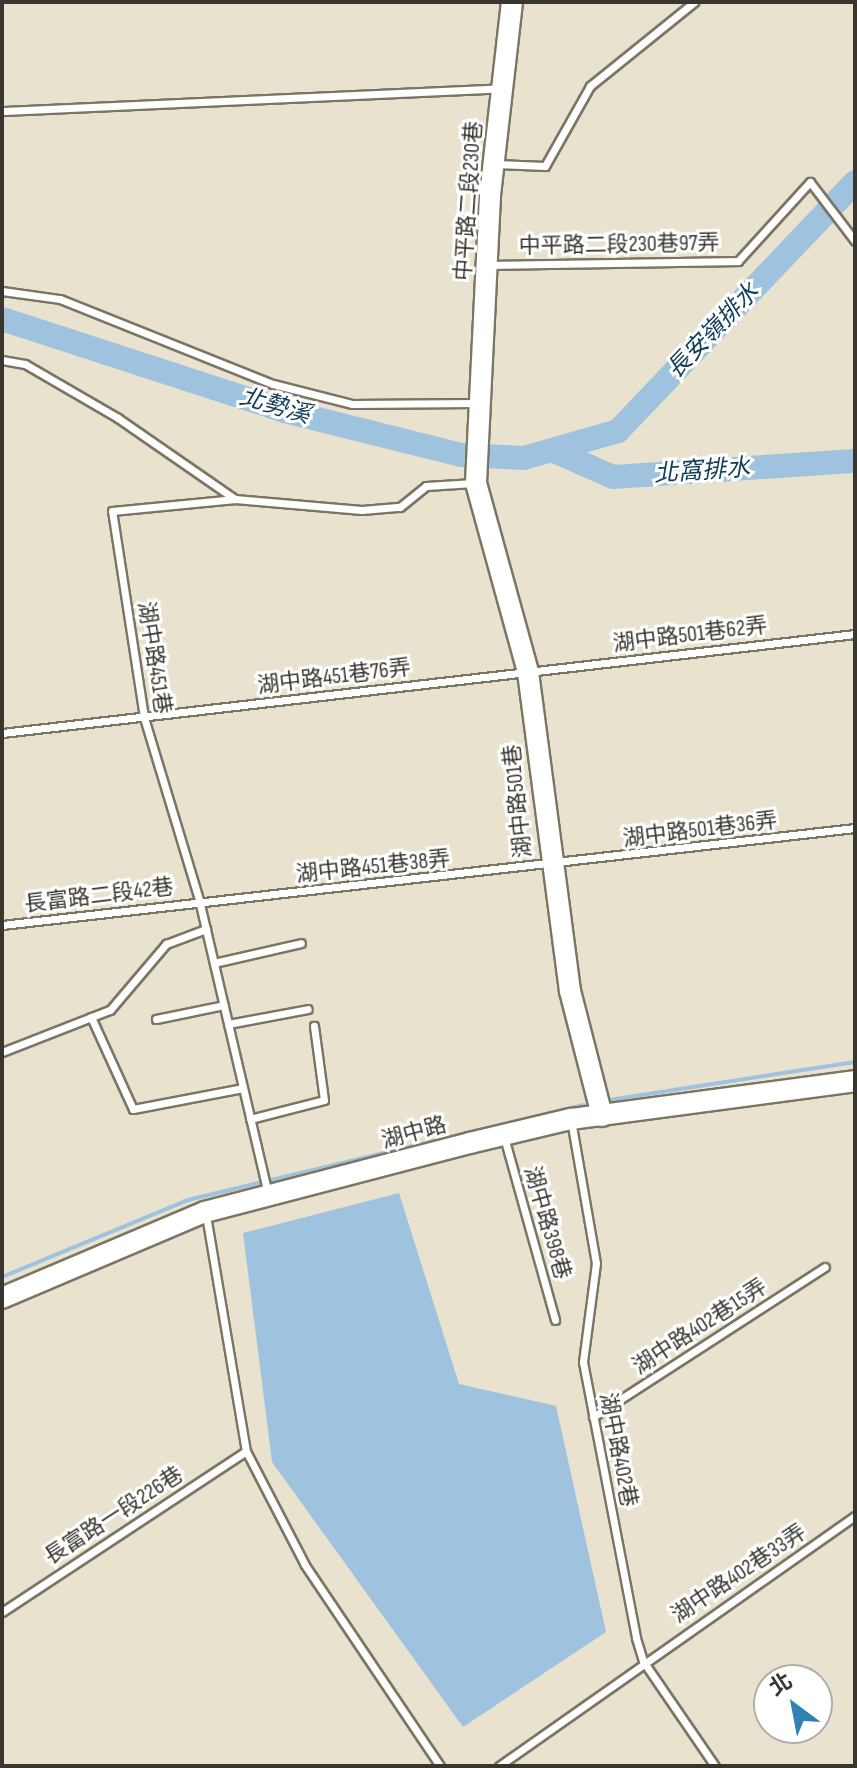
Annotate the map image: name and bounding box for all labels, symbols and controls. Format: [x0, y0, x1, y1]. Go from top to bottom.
street label: 中平路二段230巷 [450, 120, 488, 282]
street label: 中平路二段230巷97弄 [518, 230, 720, 260]
water label: 長安嶺排水 [661, 278, 765, 384]
water label: 北勢溪 [236, 382, 314, 430]
water label: 北窩排水 [653, 453, 751, 489]
street label: 湖中路451巷 [132, 600, 176, 716]
street label: 湖中路501巷62弄 [611, 612, 769, 658]
street label: 湖中路451巷76弄 [256, 655, 412, 699]
street label: 湖中路501巷 [499, 743, 537, 859]
street label: 湖中路501巷36弄 [621, 807, 779, 853]
street label: 湖中路451巷38弄 [295, 846, 451, 888]
street label: 長富路二段42巷 [23, 874, 175, 918]
street label: 湖中路 [379, 1112, 449, 1154]
street label: 湖中路398巷 [518, 1163, 576, 1283]
street label: 湖中路402巷15弄 [628, 1274, 772, 1380]
street label: 湖中路402巷 [594, 1391, 642, 1509]
street label: 長富路一段226巷 [40, 1461, 188, 1571]
street label: 湖中路402巷33弄 [667, 1519, 811, 1629]
north arrow [753, 1664, 833, 1744]
text: 北 [765, 1668, 798, 1702]

